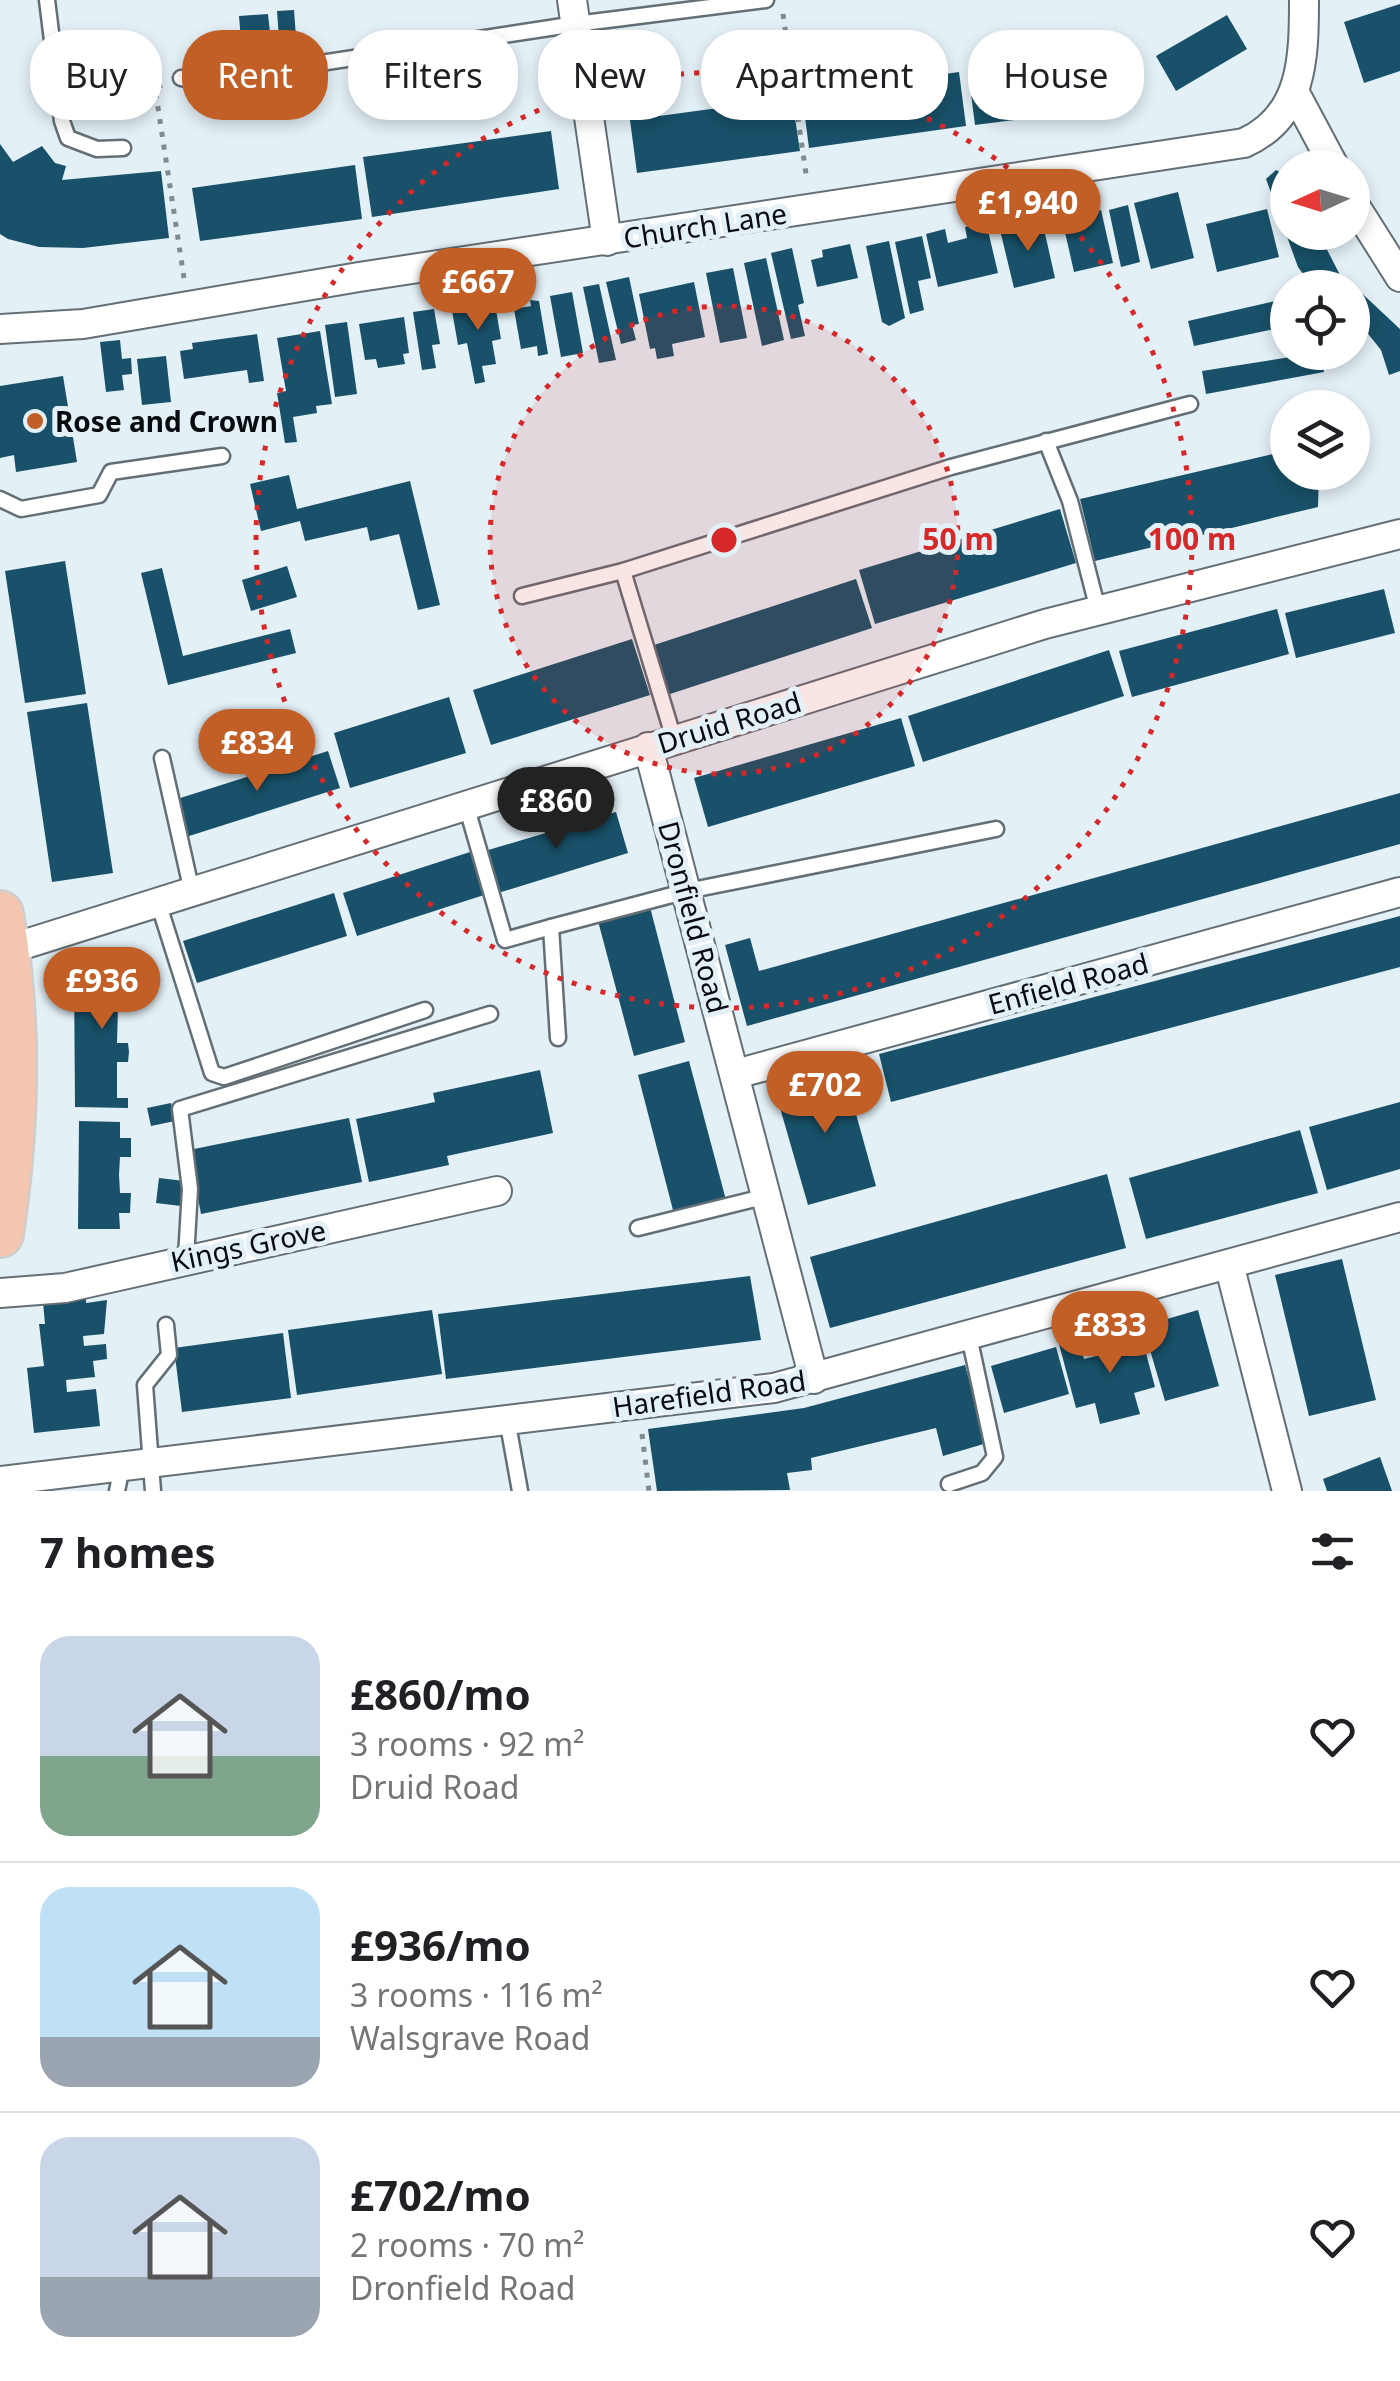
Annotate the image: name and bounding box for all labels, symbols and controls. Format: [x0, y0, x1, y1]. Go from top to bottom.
chip: Buy [30, 30, 162, 120]
chip: Rent [182, 30, 328, 120]
chip: Filters [348, 30, 518, 120]
chip: New [538, 30, 681, 120]
chip: Apartment [701, 30, 948, 120]
chip: House [968, 30, 1144, 120]
north arrow [1270, 150, 1370, 250]
map controls [1270, 150, 1370, 490]
pin: £1,940 [947, 169, 1109, 254]
text: £1,940 [978, 180, 1078, 223]
street label: Church Lane [621, 193, 789, 257]
pin: £667 [419, 248, 537, 333]
text: £667 [441, 259, 515, 302]
button: locate [1270, 270, 1370, 370]
button: layers [1270, 390, 1370, 490]
place label: Rose and Crown [55, 402, 278, 440]
marker: Rose and Crown [24, 410, 46, 432]
text: 50 m [922, 518, 994, 559]
text: 100 m [1148, 518, 1236, 559]
centre of rings [706, 522, 742, 558]
street label: Druid Road [653, 682, 805, 762]
pin: £834 [198, 709, 316, 794]
text: £834 [220, 720, 294, 763]
pin: £860 [497, 767, 615, 852]
text: £860 [519, 778, 593, 821]
street label: Dronfield Road [650, 817, 738, 1017]
street label: Enfield Road [984, 943, 1152, 1023]
pin: £936 [43, 947, 161, 1032]
text: £936 [65, 958, 139, 1001]
pin: £702 [766, 1051, 884, 1136]
text: £702 [788, 1062, 862, 1105]
street label: Kings Grove [167, 1210, 329, 1280]
pin: £833 [1051, 1291, 1169, 1376]
text: £833 [1073, 1302, 1147, 1345]
street label: Harefield Road [610, 1361, 808, 1425]
text: 7 homes [40, 1523, 216, 1580]
icon: filters [1305, 1524, 1360, 1579]
text: £860/mo [350, 1665, 531, 1722]
icon: home [120, 1676, 240, 1796]
icon: heart [1305, 1709, 1360, 1764]
text: 3 rooms · 92 m² [350, 1722, 584, 1765]
text: Druid Road [350, 1765, 520, 1808]
text: £936/mo [350, 1916, 531, 1973]
icon: home [120, 1927, 240, 2047]
icon: heart [1305, 1960, 1360, 2015]
text: 3 rooms · 116 m² [350, 1973, 603, 2016]
text: Walsgrave Road [350, 2016, 590, 2059]
text: £702/mo [350, 2166, 531, 2223]
icon: home [120, 2177, 240, 2297]
icon: heart [1305, 2210, 1360, 2265]
text: 2 rooms · 70 m² [350, 2223, 584, 2266]
text: Dronfield Road [350, 2266, 576, 2309]

